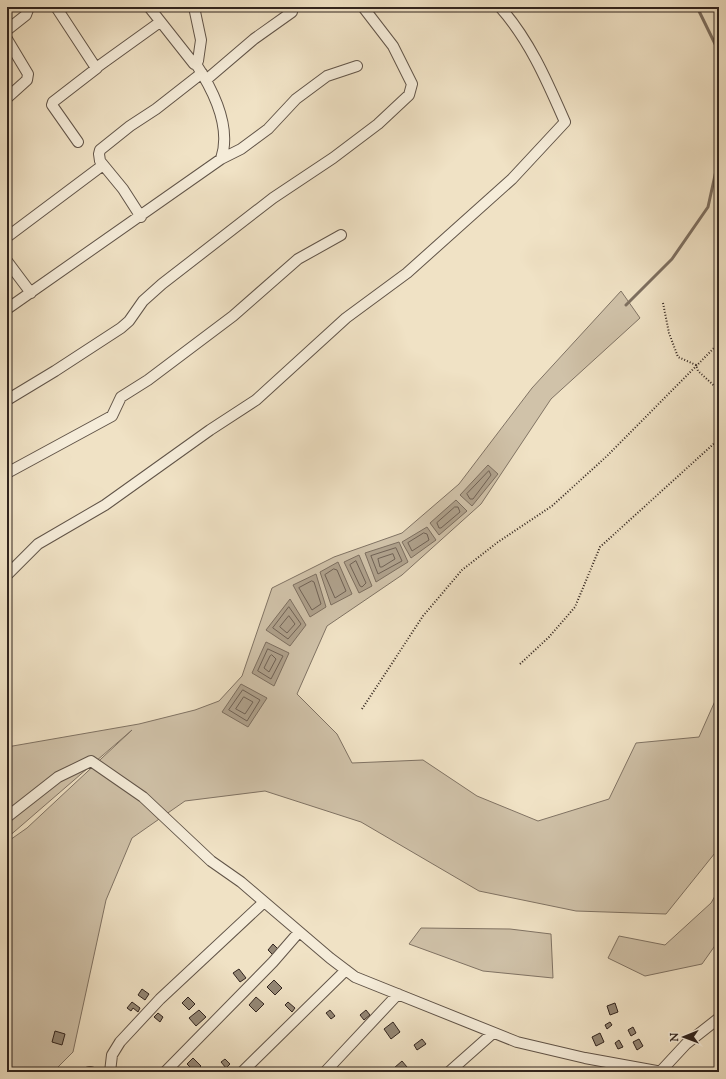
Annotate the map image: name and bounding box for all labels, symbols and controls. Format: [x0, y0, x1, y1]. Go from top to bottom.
north arrow [664, 1017, 704, 1057]
text: N [667, 1032, 683, 1043]

